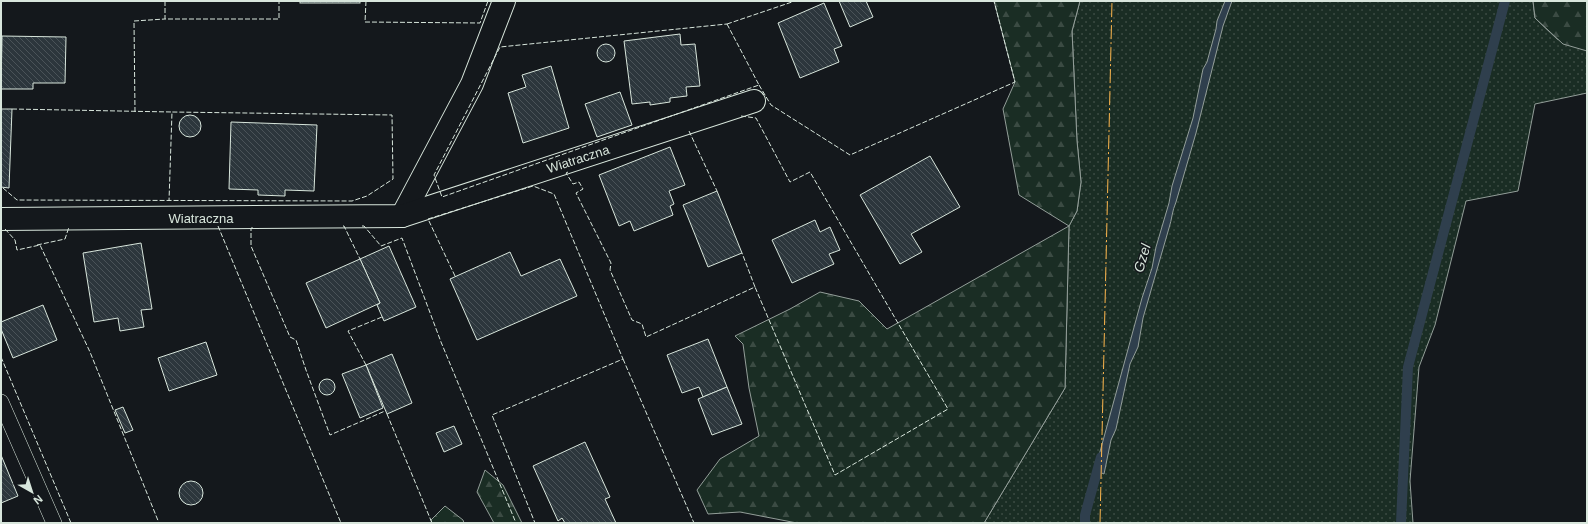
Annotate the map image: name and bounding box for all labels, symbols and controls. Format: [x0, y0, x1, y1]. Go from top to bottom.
street label: Wiatraczna [545, 142, 612, 176]
street label: Wiatraczna [168, 211, 234, 226]
water label: Gzel [1130, 241, 1154, 274]
north arrow [12, 472, 52, 512]
text: N [31, 493, 45, 507]

